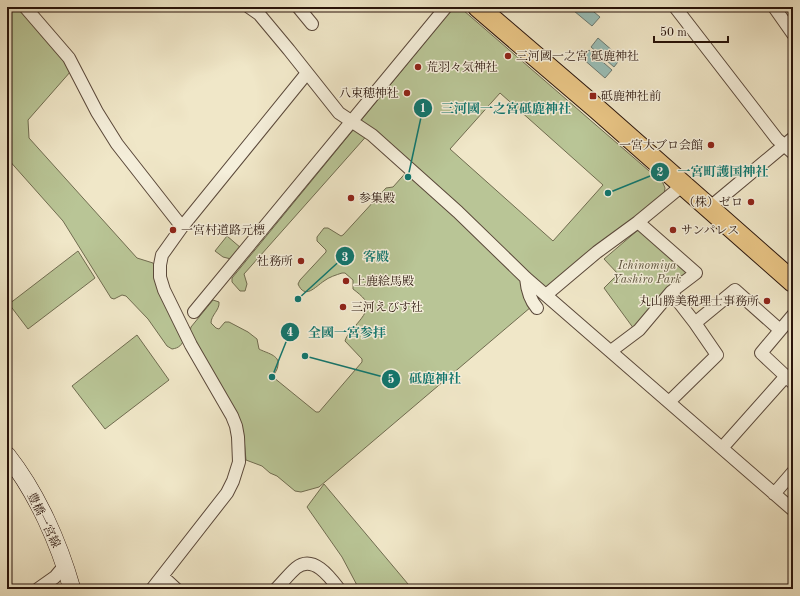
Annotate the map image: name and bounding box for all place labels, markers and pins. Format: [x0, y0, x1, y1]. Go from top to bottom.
place label: 三河國一之宮 砥鹿神社 [516, 49, 639, 63]
marker: 三河國一之宮 砥鹿神社 [503, 51, 513, 61]
place label: 荒羽々気神社 [426, 60, 498, 74]
marker: 荒羽々気神社 [413, 62, 423, 72]
place label: 八束穂神社 [339, 86, 399, 100]
marker: 八束穂神社 [402, 88, 412, 98]
place label: 砥鹿神社前 [601, 89, 661, 103]
marker: 砥鹿神社前 [588, 91, 598, 101]
callout: 三河國一之宮砥鹿神社 [413, 96, 579, 121]
place label: 一宮大ブロ会館 [619, 138, 703, 152]
marker: 一宮大ブロ会館 [706, 140, 716, 150]
callout: 一宮町護国神社 [650, 159, 777, 184]
place label: 参集殿 [359, 191, 395, 205]
marker: 参集殿 [346, 193, 356, 203]
place label: （株）ゼロ [683, 195, 743, 209]
marker: （株）ゼロ [746, 197, 756, 207]
place label: 一宮村道路元標 [181, 223, 265, 237]
place label: サンパレス [681, 224, 739, 237]
marker: 一宮村道路元標 [168, 225, 178, 235]
marker: サンパレス [668, 225, 678, 235]
callout: 客殿 [335, 244, 397, 269]
place label: 社務所 [257, 254, 293, 268]
marker: 社務所 [296, 256, 306, 266]
place label: 上鹿絵馬殿 [354, 274, 414, 288]
marker: 上鹿絵馬殿 [341, 276, 351, 286]
place label: 丸山勝美税理士事務所 [639, 294, 759, 308]
marker: 丸山勝美税理士事務所 [762, 296, 772, 306]
place label: 三河えびす社 [351, 301, 423, 314]
marker: 三河えびす社 [338, 302, 348, 312]
callout: 全國一宮参拝 [280, 320, 394, 345]
callout: 砥鹿神社 [381, 366, 469, 391]

